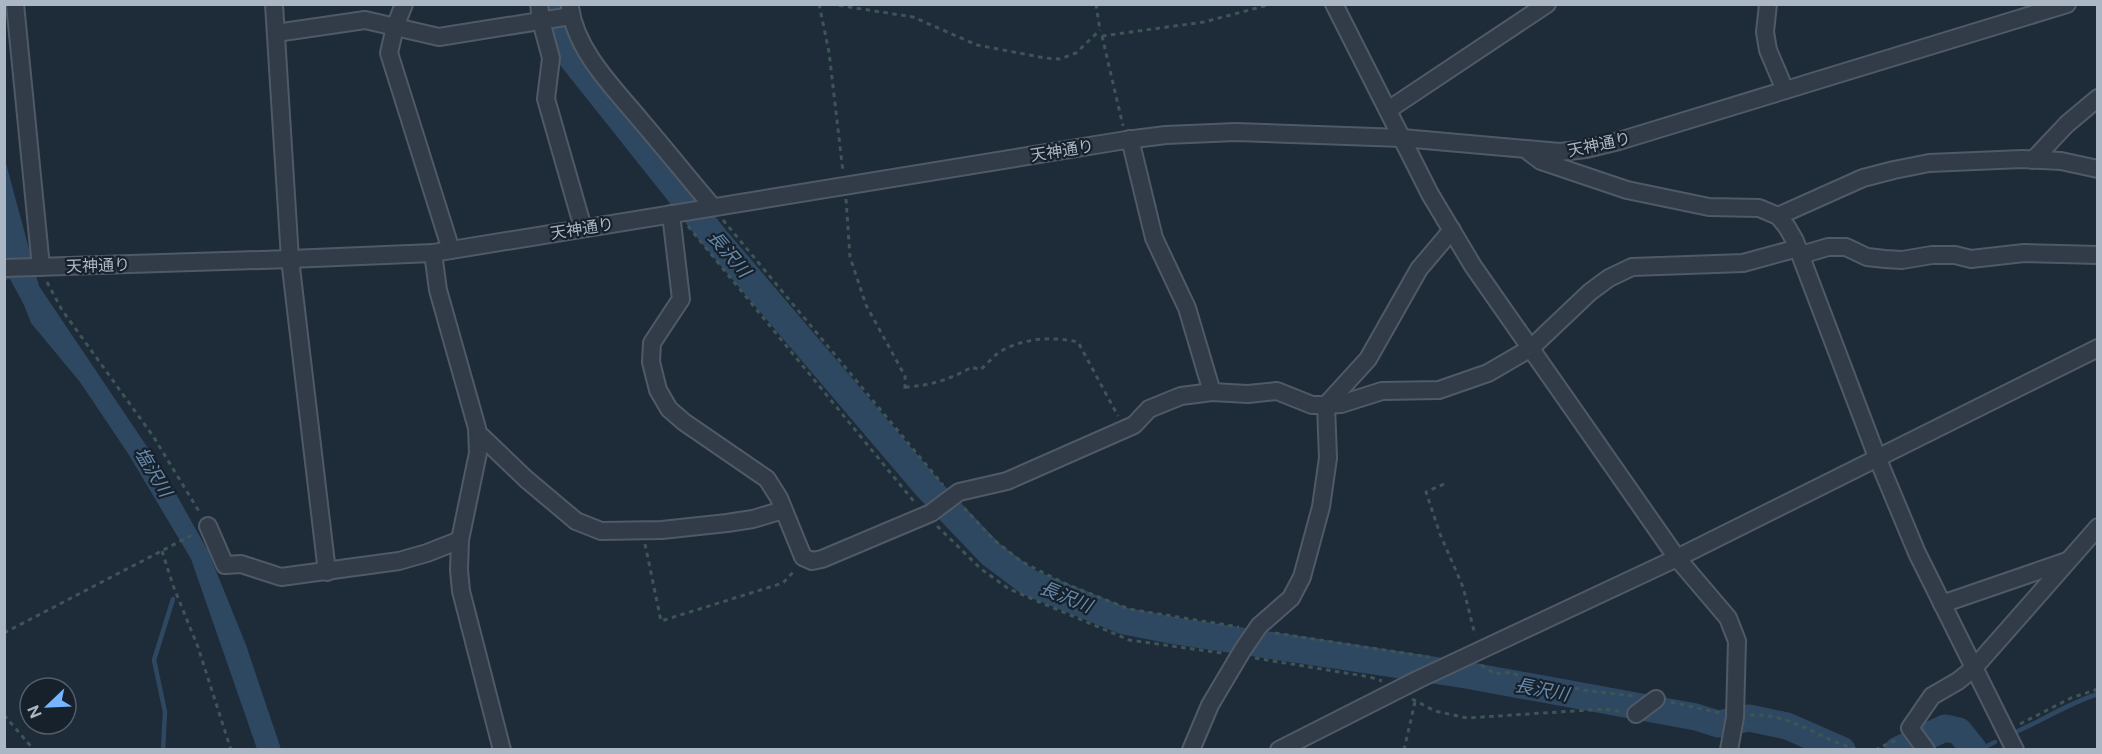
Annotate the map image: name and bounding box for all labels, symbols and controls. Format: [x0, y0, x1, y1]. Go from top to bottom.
street label: 天神通り [1566, 129, 1632, 160]
street label: 天神通り [1029, 136, 1095, 165]
street label: 天神通り [549, 214, 615, 243]
water label: 長沢川 [704, 226, 756, 283]
street label: 天神通り [66, 255, 130, 276]
water label: 塩沢川 [131, 443, 177, 502]
water label: 長沢川 [1037, 577, 1097, 617]
water label: 長沢川 [1514, 674, 1573, 705]
north arrow [18, 676, 78, 736]
text: N [23, 702, 46, 721]

